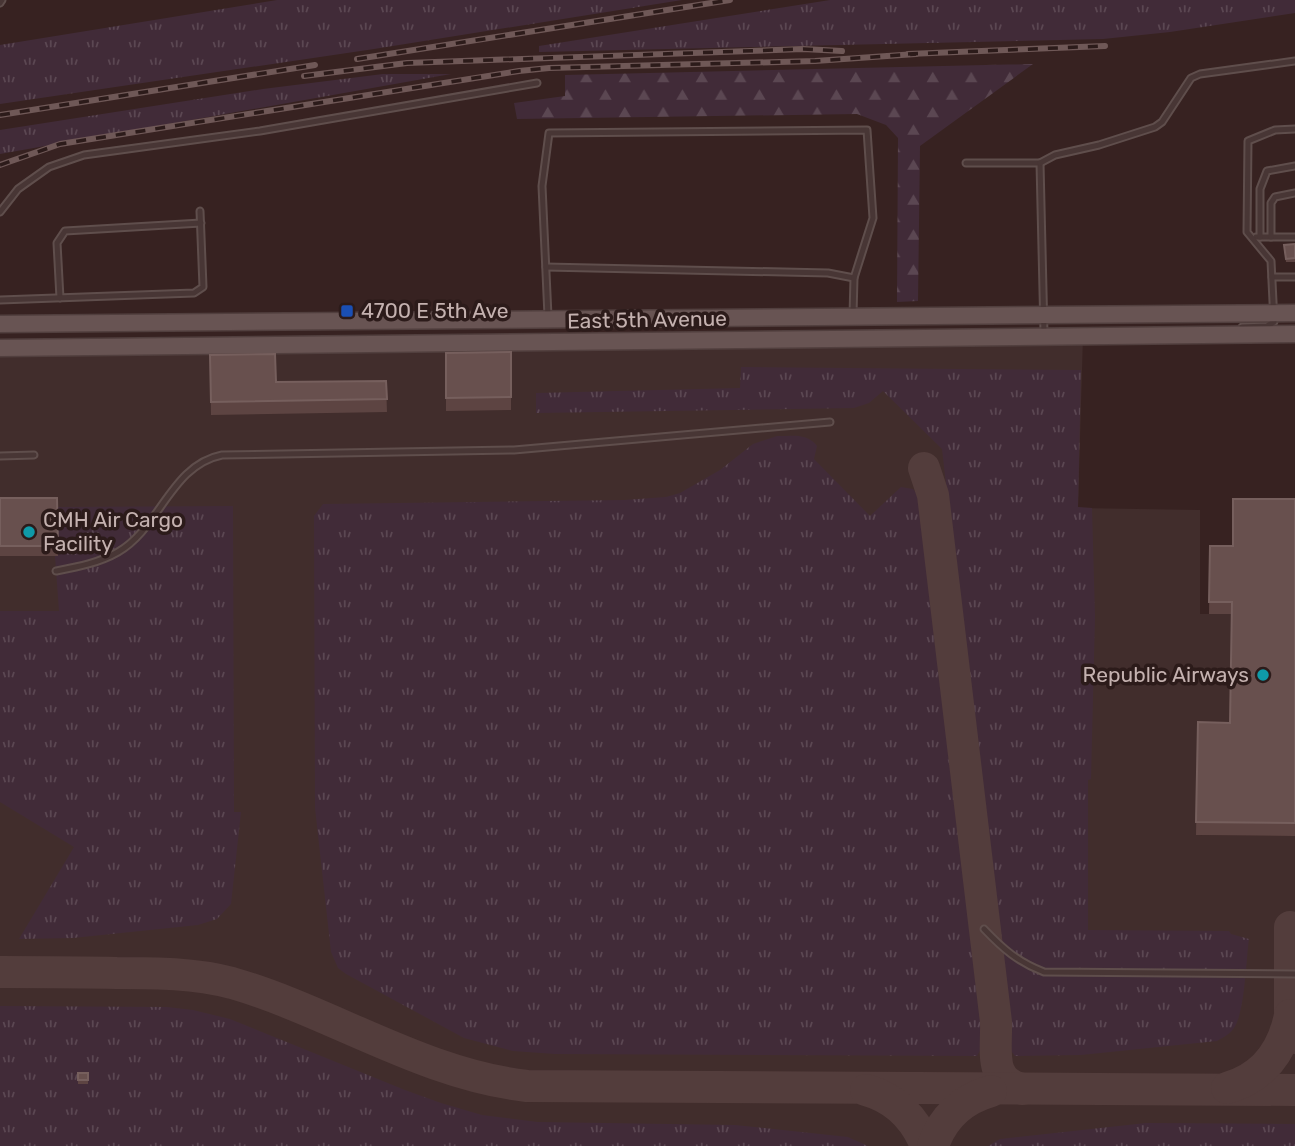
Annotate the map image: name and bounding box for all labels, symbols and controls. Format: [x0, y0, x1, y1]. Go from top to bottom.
place label: 4700 E 5th Ave [361, 298, 509, 323]
marker: 4700 E 5th Ave [339, 303, 355, 319]
street label: East 5th Avenue [567, 306, 727, 333]
place label: CMH Air Cargo Facility [43, 507, 183, 556]
marker: CMH Air Cargo Facility [21, 524, 37, 540]
place label: Republic Airways [1083, 662, 1249, 687]
marker: Republic Airways [1255, 667, 1271, 683]

